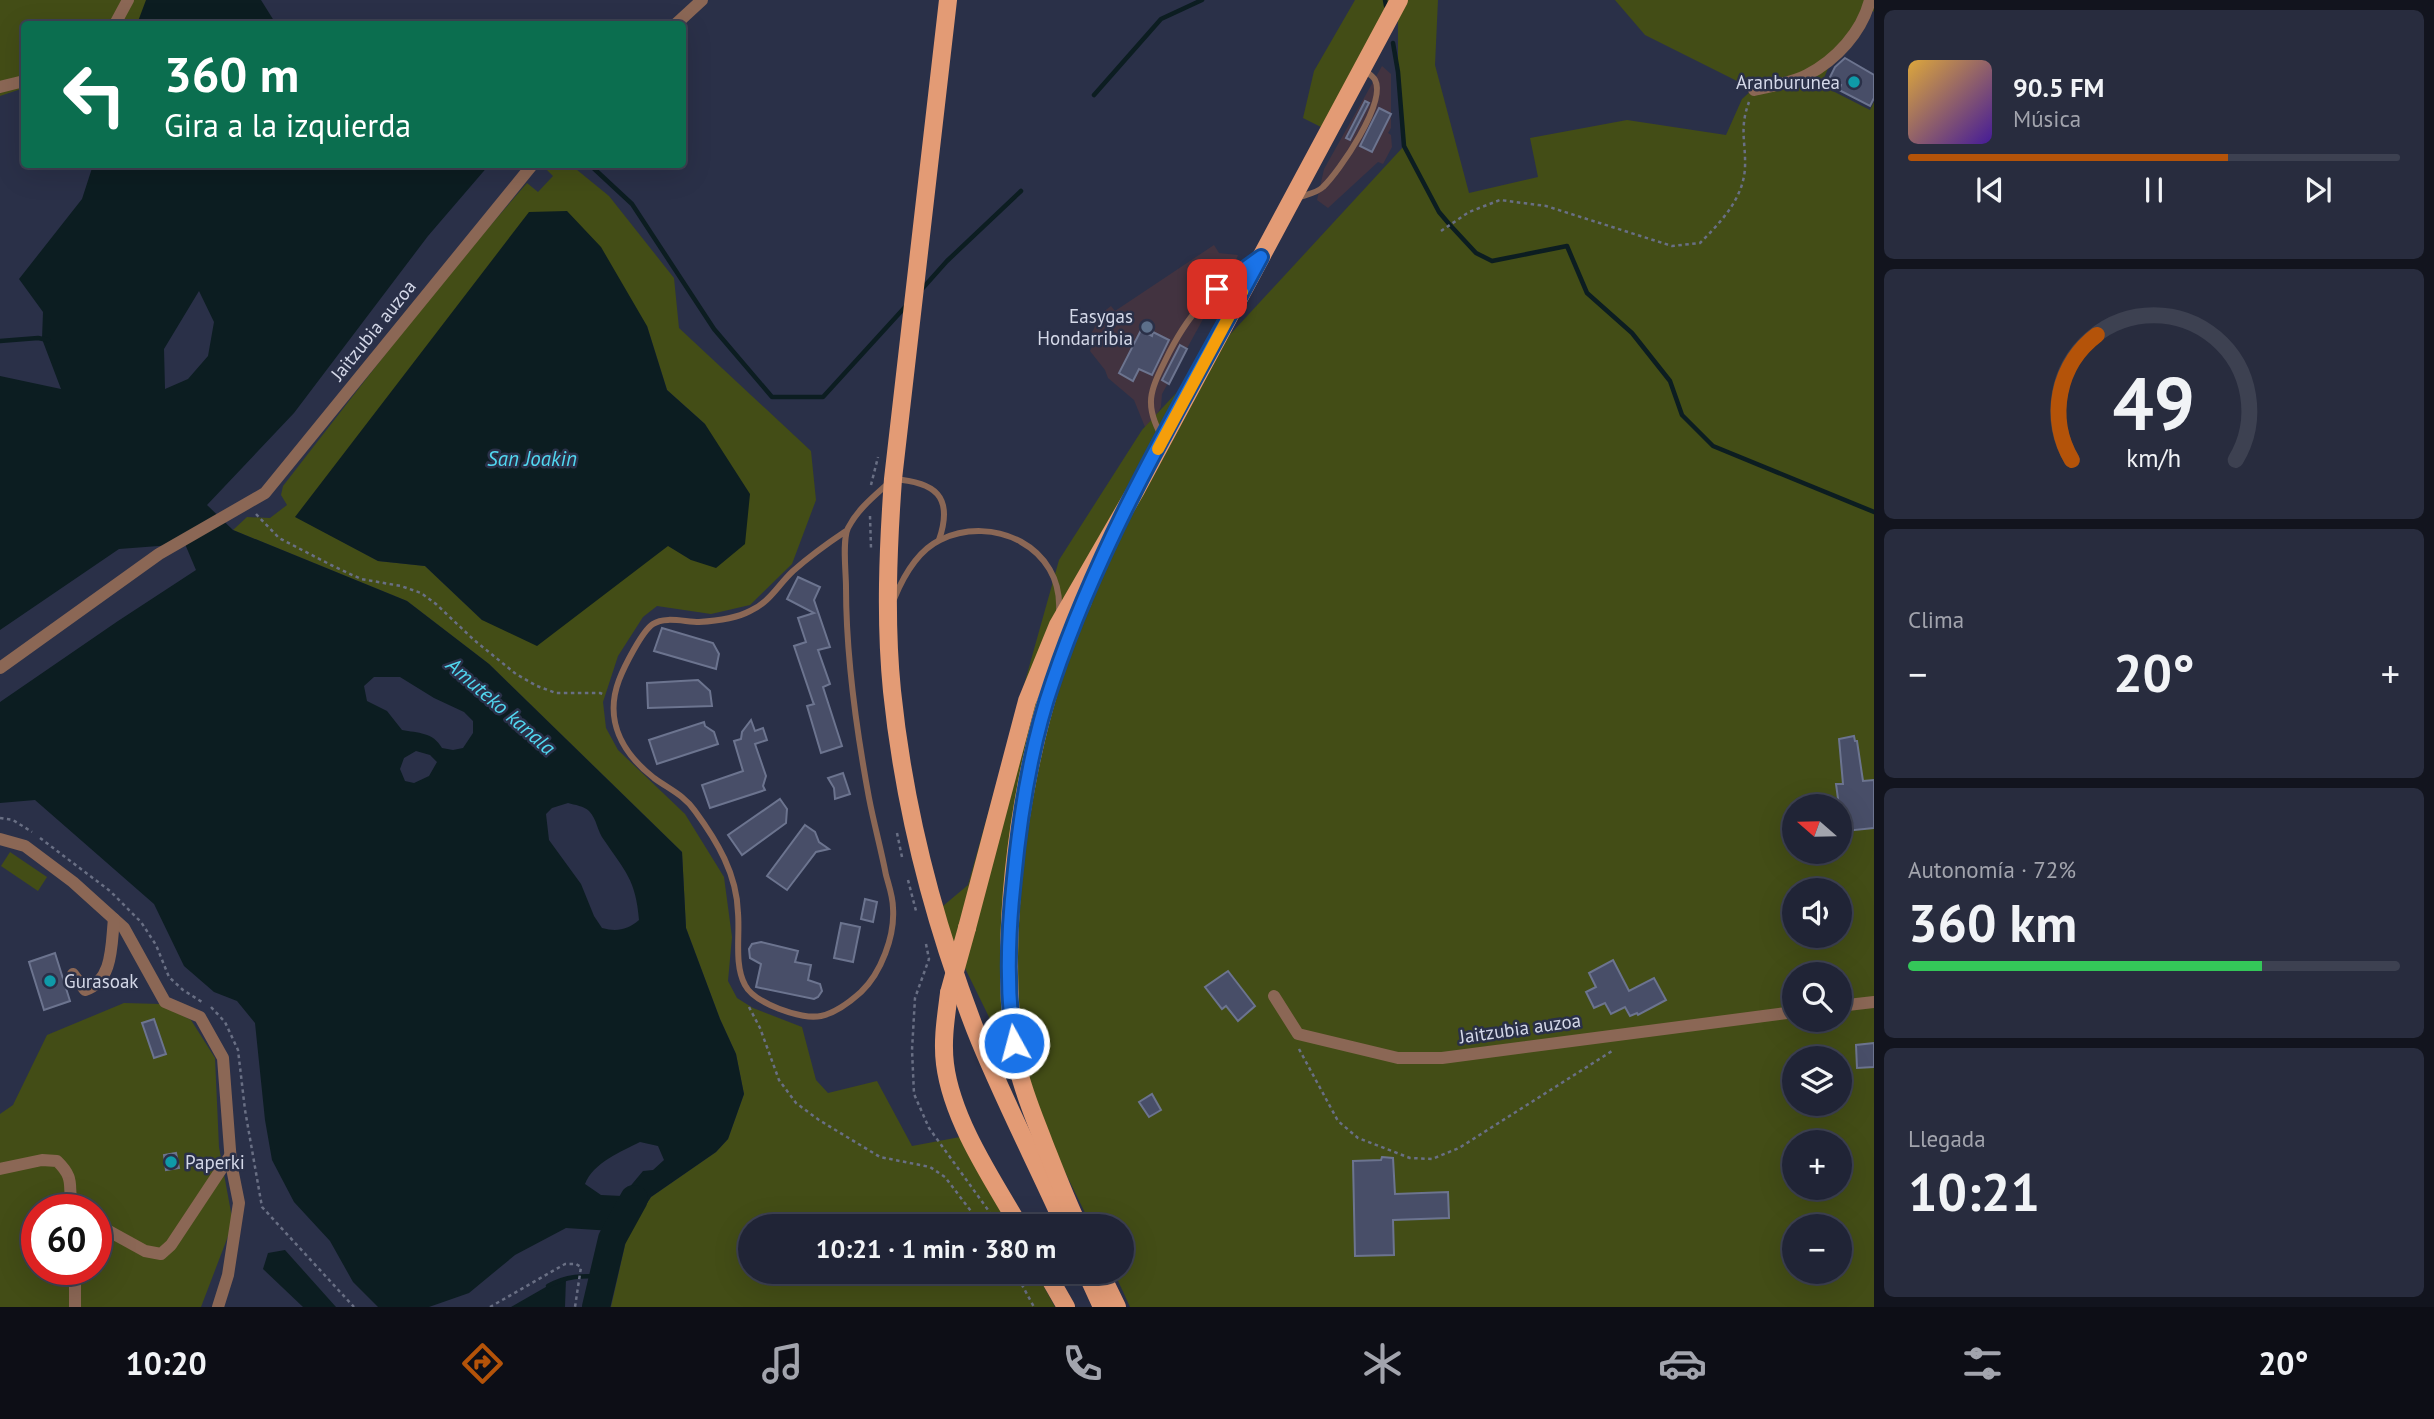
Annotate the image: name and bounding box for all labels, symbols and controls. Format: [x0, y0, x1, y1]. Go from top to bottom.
text: 360 m [164, 42, 299, 106]
icon: left [49, 49, 140, 140]
place label: Aranburunea [1736, 70, 1840, 94]
text: 90.5 FM [2013, 71, 2104, 104]
marker: Aranburunea [1846, 74, 1862, 90]
text: Gira a la izquierda [164, 104, 411, 146]
text: Música [2013, 104, 2081, 133]
icon: previous [1971, 171, 2009, 209]
icon: pause [2135, 171, 2173, 209]
icon: next [2299, 171, 2337, 209]
pin [1187, 259, 1247, 319]
icon: arrive [1198, 270, 1236, 308]
street label: Jaitzubia auzoa [324, 275, 421, 386]
place label: Easygas Hondarribia [1037, 304, 1133, 350]
marker: Easygas Hondarribia [1139, 319, 1155, 335]
text: 49 [2113, 357, 2195, 451]
text: km/h [2127, 442, 2181, 474]
water label: San Joakin [487, 445, 577, 472]
text: Clima [1908, 605, 1964, 634]
text: 20° [2113, 639, 2195, 706]
text: − [1908, 649, 1927, 698]
text: + [2381, 649, 2400, 698]
water label: Amuteko kanala [440, 651, 562, 761]
north arrow [1782, 794, 1852, 864]
map controls [1782, 794, 1852, 1284]
text: Autonomía · 72% [1908, 855, 2076, 884]
button: sound [1782, 878, 1852, 948]
text: 360 km [1908, 889, 2077, 956]
button: search [1782, 962, 1852, 1032]
place label: Gurasoak [64, 969, 138, 993]
marker: Gurasoak [42, 973, 58, 989]
position arrow [977, 1006, 1051, 1080]
street label: Jaitzubia auzoa [1457, 1008, 1582, 1049]
button: layers [1782, 1046, 1852, 1116]
text: Llegada [1908, 1124, 1986, 1153]
button: + [1782, 1130, 1852, 1200]
place label: Paperki [185, 1150, 245, 1174]
marker: Paperki [163, 1154, 179, 1170]
text: 10:21 [1908, 1158, 2040, 1225]
speed limit sign: 60 [21, 1194, 112, 1285]
button: − [1782, 1214, 1852, 1284]
text: 10:21 · 1 min · 380 m [816, 1232, 1056, 1265]
icon: directions [458, 1339, 507, 1388]
icon: music [758, 1339, 807, 1388]
icon: phone [1058, 1339, 1107, 1388]
icon: climate [1358, 1339, 1407, 1388]
icon: car [1658, 1339, 1707, 1388]
icon: filters [1958, 1339, 2007, 1388]
text: 10:20 [126, 1342, 207, 1384]
text: 20° [2258, 1342, 2308, 1384]

